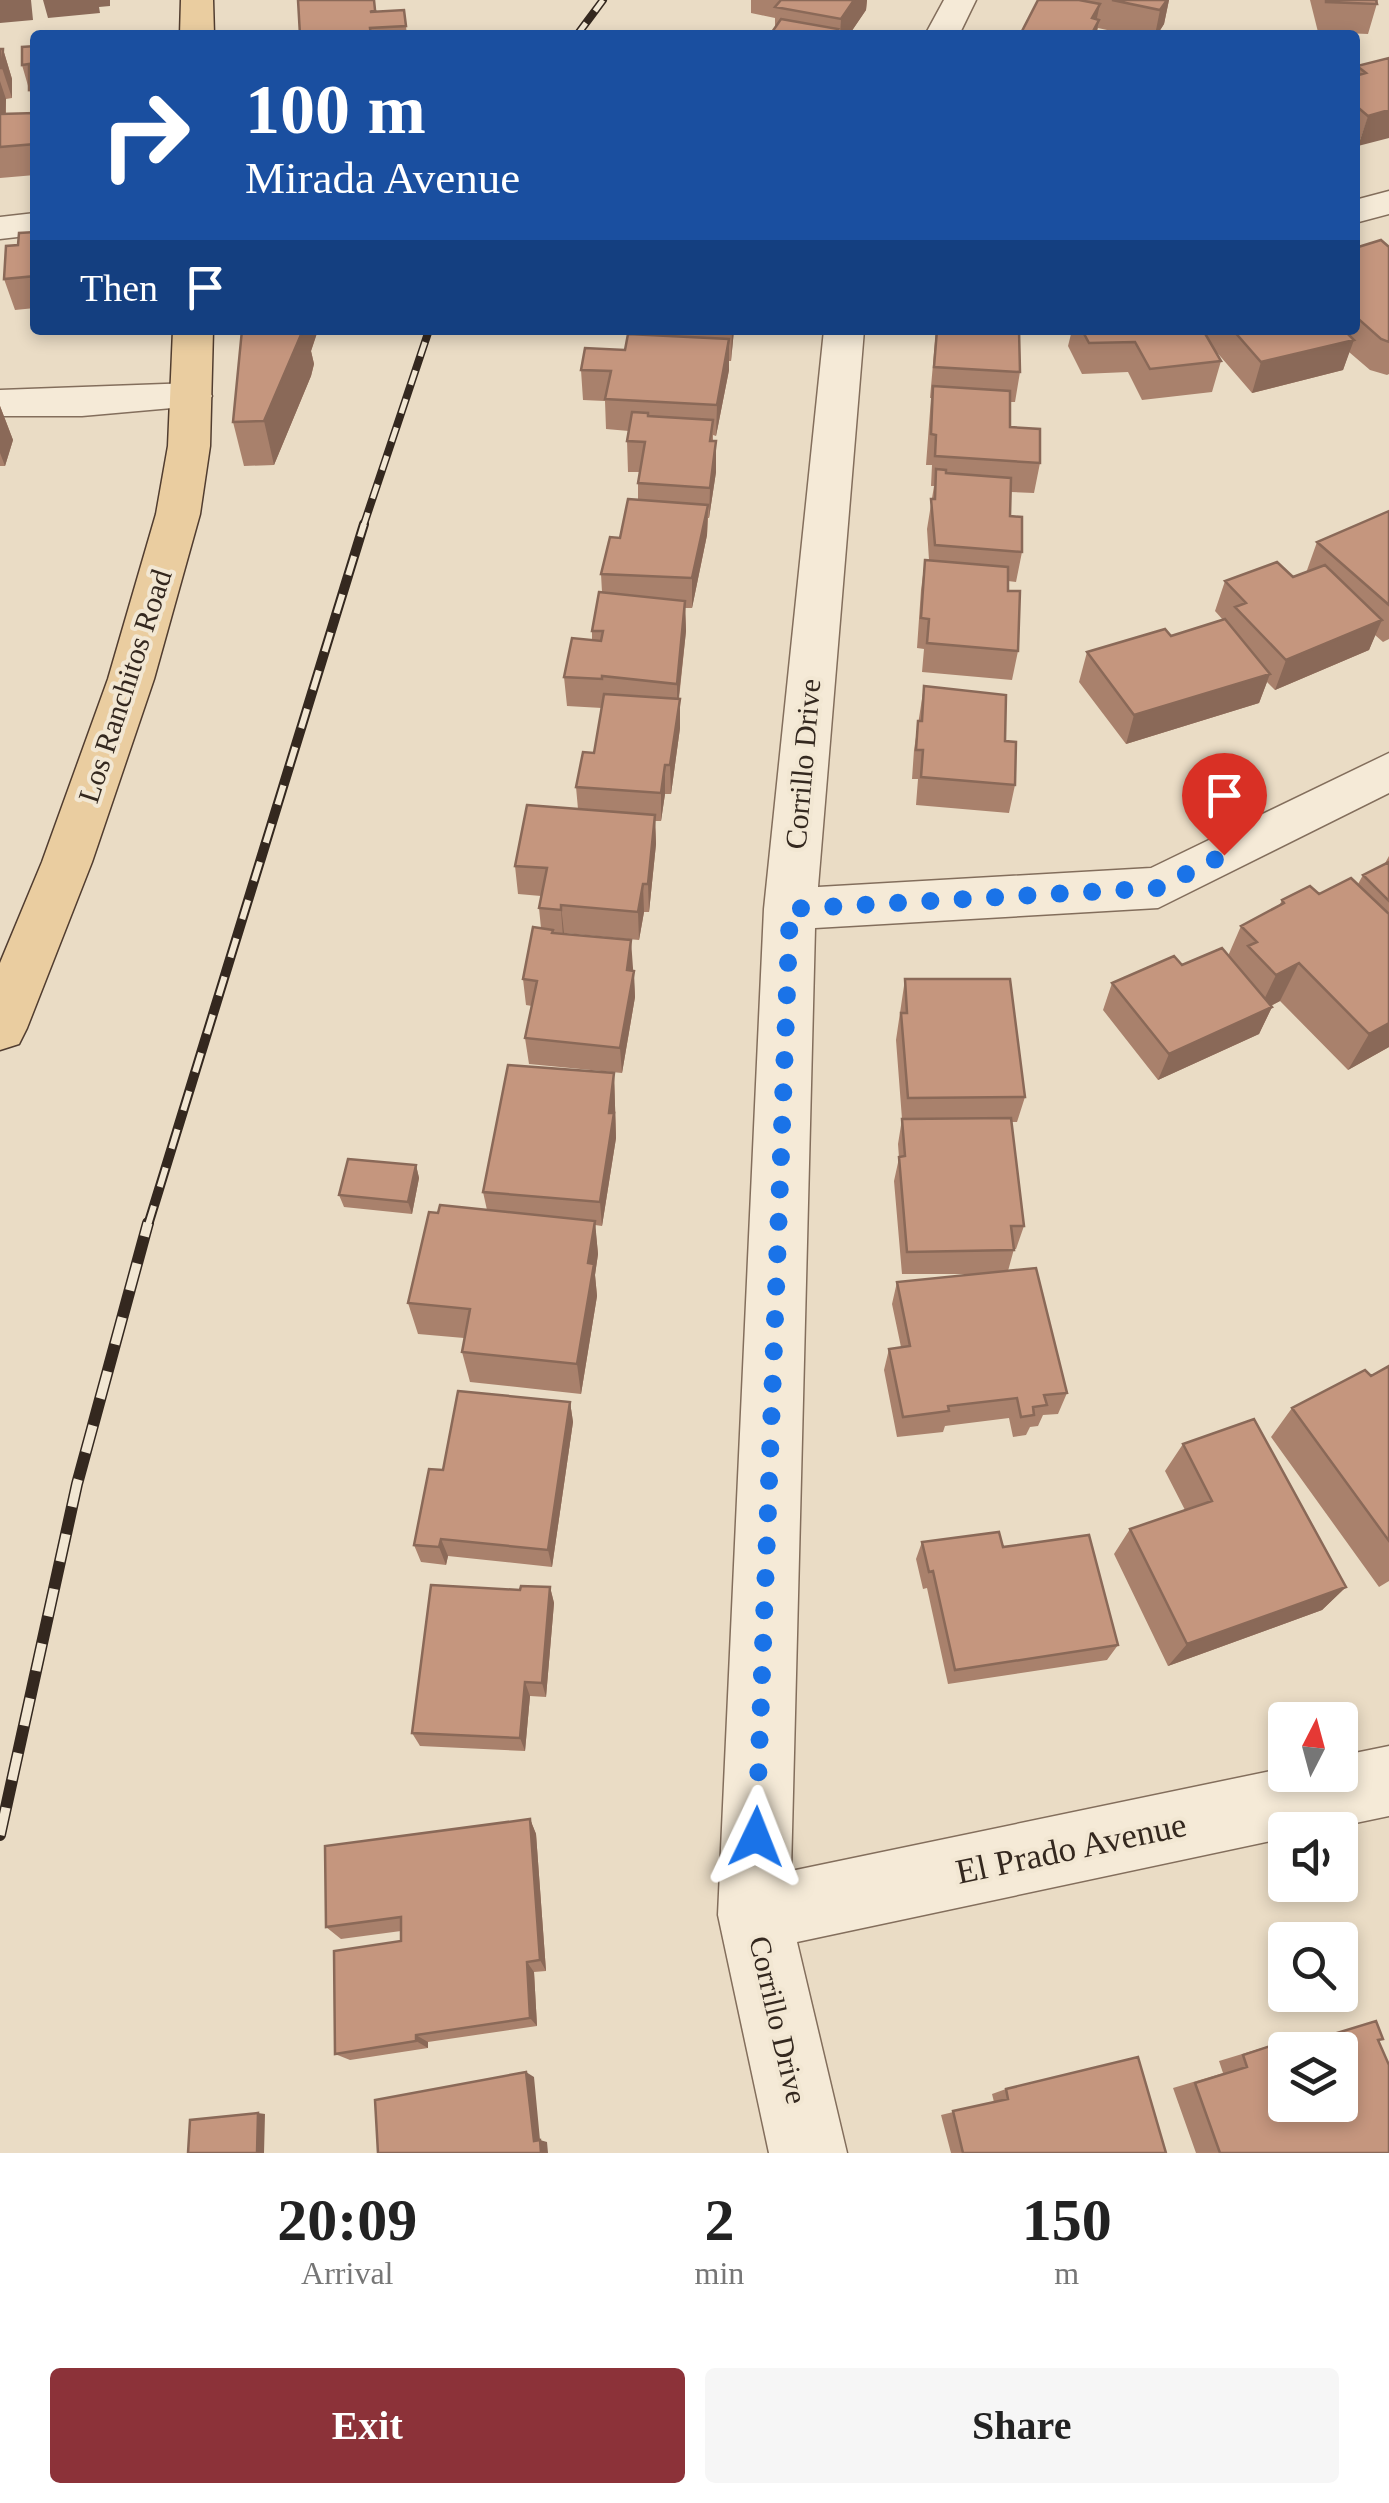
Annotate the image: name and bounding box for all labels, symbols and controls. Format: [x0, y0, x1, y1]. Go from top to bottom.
icon: right [80, 70, 210, 200]
text: 100 m [245, 71, 426, 148]
text: Mirada Avenue [245, 153, 520, 203]
icon: arrive [178, 260, 233, 315]
text: Then [80, 267, 158, 309]
street label: Los Ranchitos Road [71, 565, 178, 807]
street label: Corrillo Drive [779, 677, 826, 850]
pin [1182, 753, 1267, 856]
icon: arrive [1197, 768, 1252, 823]
north arrow [1268, 1702, 1358, 1792]
map controls [1268, 1702, 1358, 2122]
position arrow [704, 1785, 808, 1889]
street label: El Prado Avenue [952, 1805, 1190, 1892]
button: sound [1268, 1812, 1358, 1902]
button: search [1268, 1922, 1358, 2012]
street label: Corrillo Drive [743, 1933, 814, 2107]
button: layers [1268, 2032, 1358, 2122]
text: 20:09 [277, 2187, 417, 2253]
text: 2 [704, 2187, 734, 2253]
text: 150 [1022, 2187, 1112, 2253]
text: Arrival [301, 2255, 393, 2291]
text: min [695, 2255, 744, 2291]
text: m [1054, 2255, 1079, 2291]
button: Exit [50, 2368, 685, 2483]
button: Share [705, 2368, 1339, 2483]

